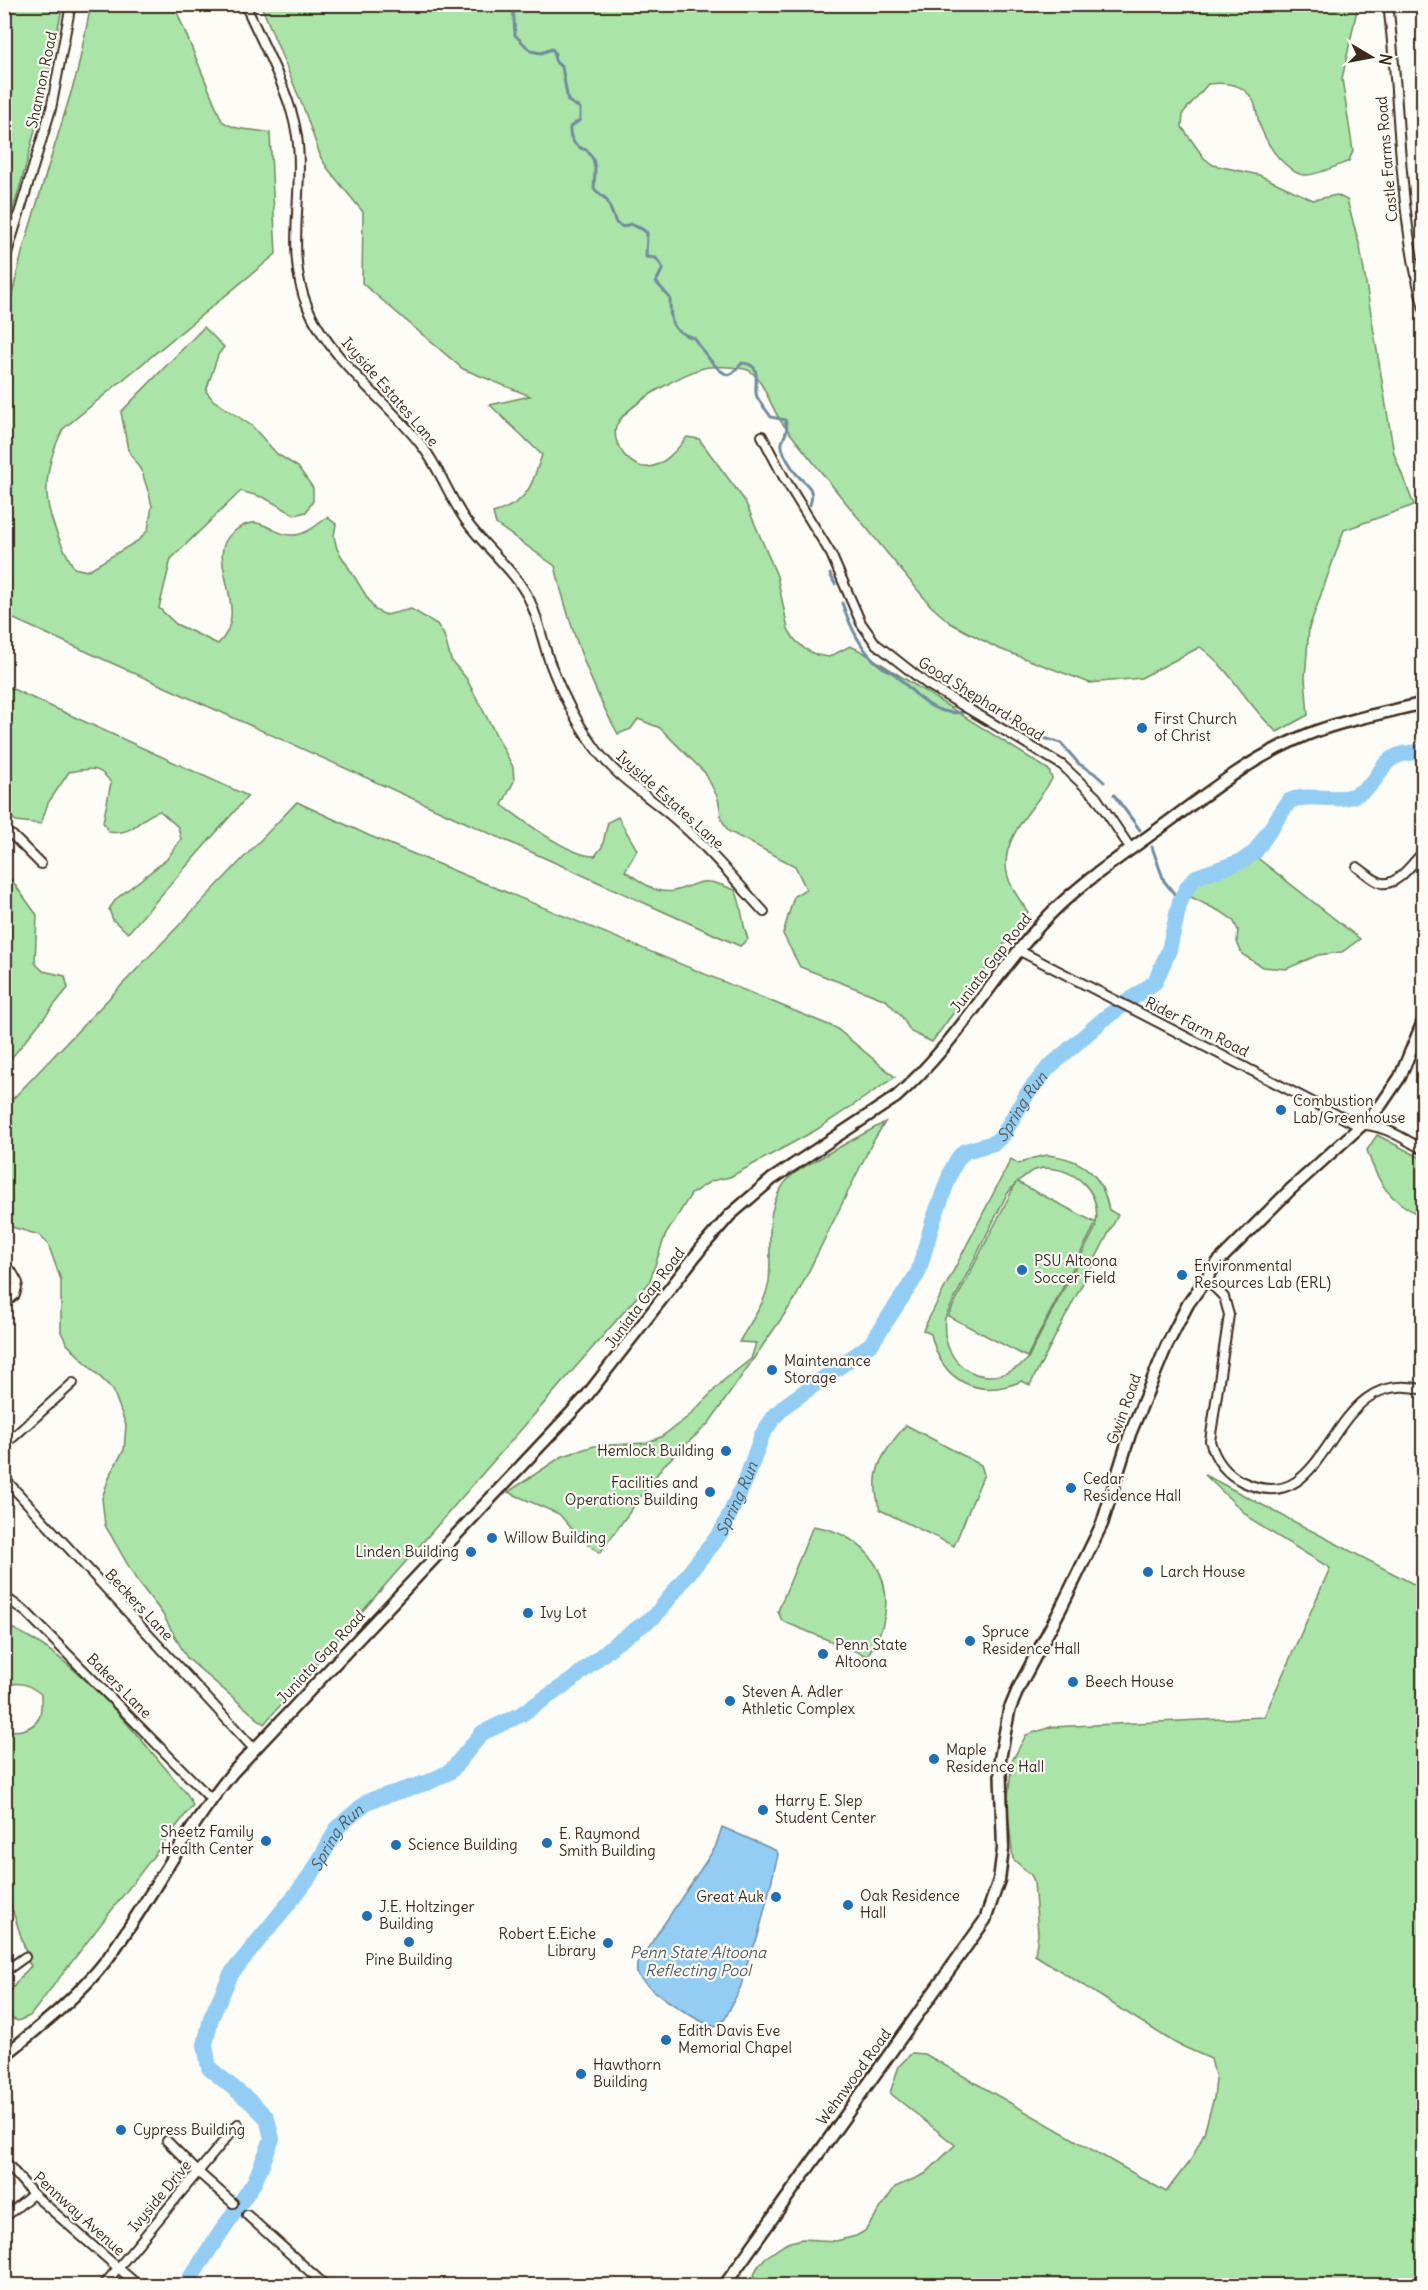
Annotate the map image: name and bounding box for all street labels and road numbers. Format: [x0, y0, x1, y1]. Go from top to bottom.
street label: Shannon Road [22, 29, 61, 130]
street label: Castle Farms Road [1372, 95, 1401, 223]
street label: Ivyside Estates Lane [338, 333, 443, 450]
street label: Good Shephard Road [915, 652, 1048, 745]
street label: Ivyside Estates Lane [613, 746, 728, 853]
street label: Juniata Gap Road [946, 909, 1035, 1016]
street label: Rider Farm Road [1142, 992, 1252, 1061]
street label: Juniata Gap Road [601, 1244, 689, 1352]
street label: Gwin Road [1102, 1371, 1145, 1447]
street label: Beckers Lane [101, 1565, 177, 1644]
street label: Juniata Gap Road [272, 1606, 369, 1707]
street label: Bakers Lane [83, 1649, 156, 1722]
street label: Wehnwood Road [812, 2025, 895, 2129]
street label: Ivyside Drive [124, 2156, 195, 2235]
street label: Pennway Avenue [30, 2168, 129, 2260]

